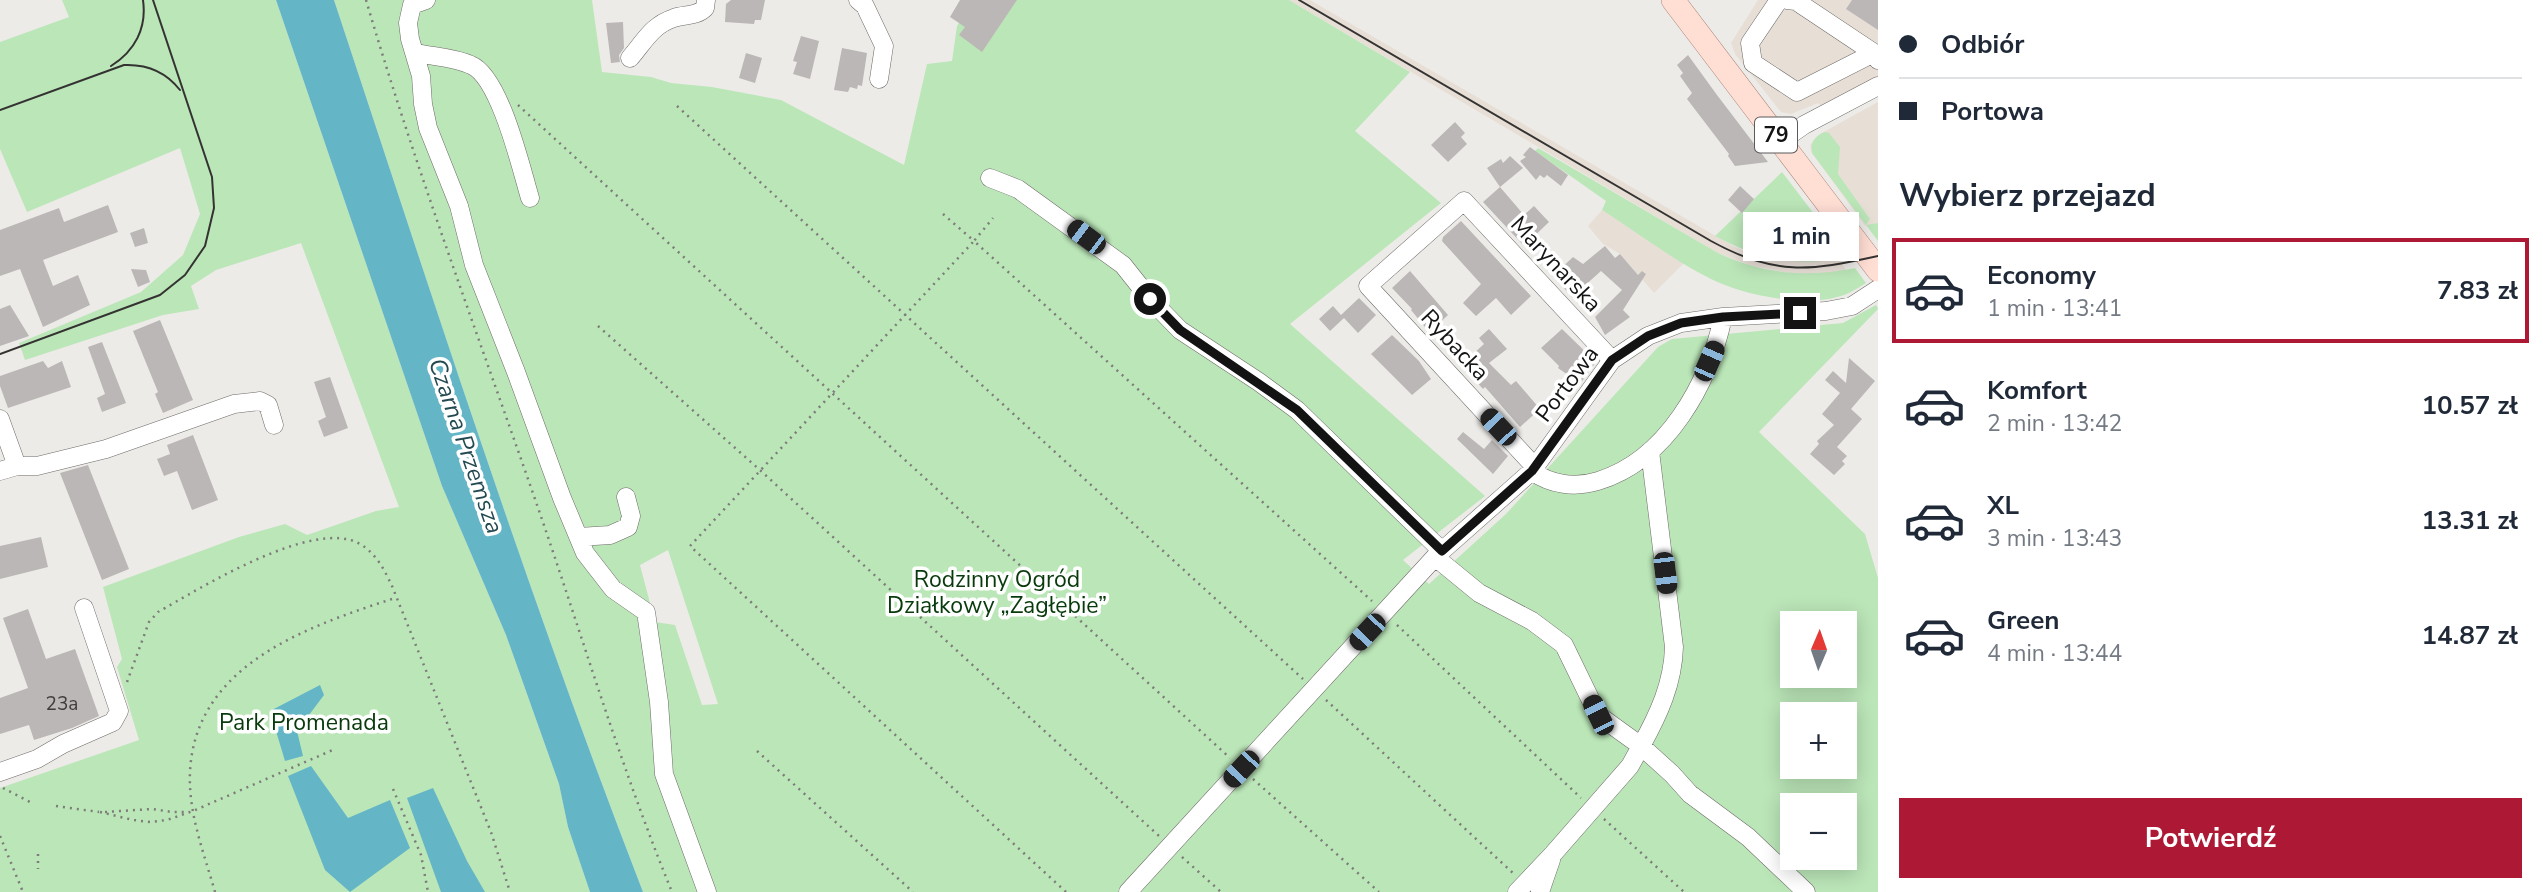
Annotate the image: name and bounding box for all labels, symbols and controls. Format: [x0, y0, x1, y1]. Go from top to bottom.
text: Odbiór [1941, 27, 2024, 62]
text: Portowa [1941, 94, 2044, 129]
road number: 79 [1755, 118, 1797, 152]
text: Wybierz przejazd [1899, 174, 2156, 217]
street label: Marynarska [1504, 209, 1608, 319]
callout: 1 min [1742, 212, 1858, 260]
car [1063, 216, 1110, 258]
text: 1 min [1771, 221, 1831, 252]
text: Economy [1987, 258, 2096, 293]
icon: car [1903, 259, 1966, 322]
text: 7.83 zł [2437, 273, 2518, 308]
route start [1134, 283, 1166, 315]
text: 1 min · 13:41 [1987, 293, 2122, 324]
route end [1784, 297, 1816, 329]
street label: Rybacka [1414, 303, 1496, 387]
car [1691, 338, 1728, 384]
street label: Portowa [1528, 340, 1606, 428]
water label: Czarna Przemsza [421, 354, 511, 538]
text: Komfort [1987, 373, 2087, 408]
icon: car [1903, 374, 1966, 437]
text: 10.57 zł [2422, 388, 2518, 423]
car [1476, 404, 1521, 450]
text: 2 min · 13:42 [1987, 408, 2122, 439]
text: XL [1987, 488, 2019, 523]
icon: car [1903, 489, 1966, 552]
text: 13.31 zł [2422, 503, 2518, 538]
text: 3 min · 13:43 [1987, 523, 2122, 554]
car [1653, 551, 1678, 595]
park label: Rodzinny Ogród Działkowy „Zagłębie” [887, 564, 1107, 621]
text: Green [1987, 603, 2060, 638]
icon: car [1903, 604, 1966, 667]
car [1345, 609, 1390, 655]
north arrow [1780, 611, 1857, 688]
map controls [1780, 611, 1857, 870]
text: 14.87 zł [2422, 618, 2518, 653]
text: 4 min · 13:44 [1987, 638, 2122, 669]
house number: 23a [46, 691, 78, 717]
car [1580, 692, 1617, 738]
button: + [1780, 702, 1857, 779]
park label: Park Promenada [219, 707, 389, 738]
car [1219, 746, 1264, 792]
button: − [1780, 793, 1857, 870]
button: Potwierdź [1899, 798, 2522, 878]

